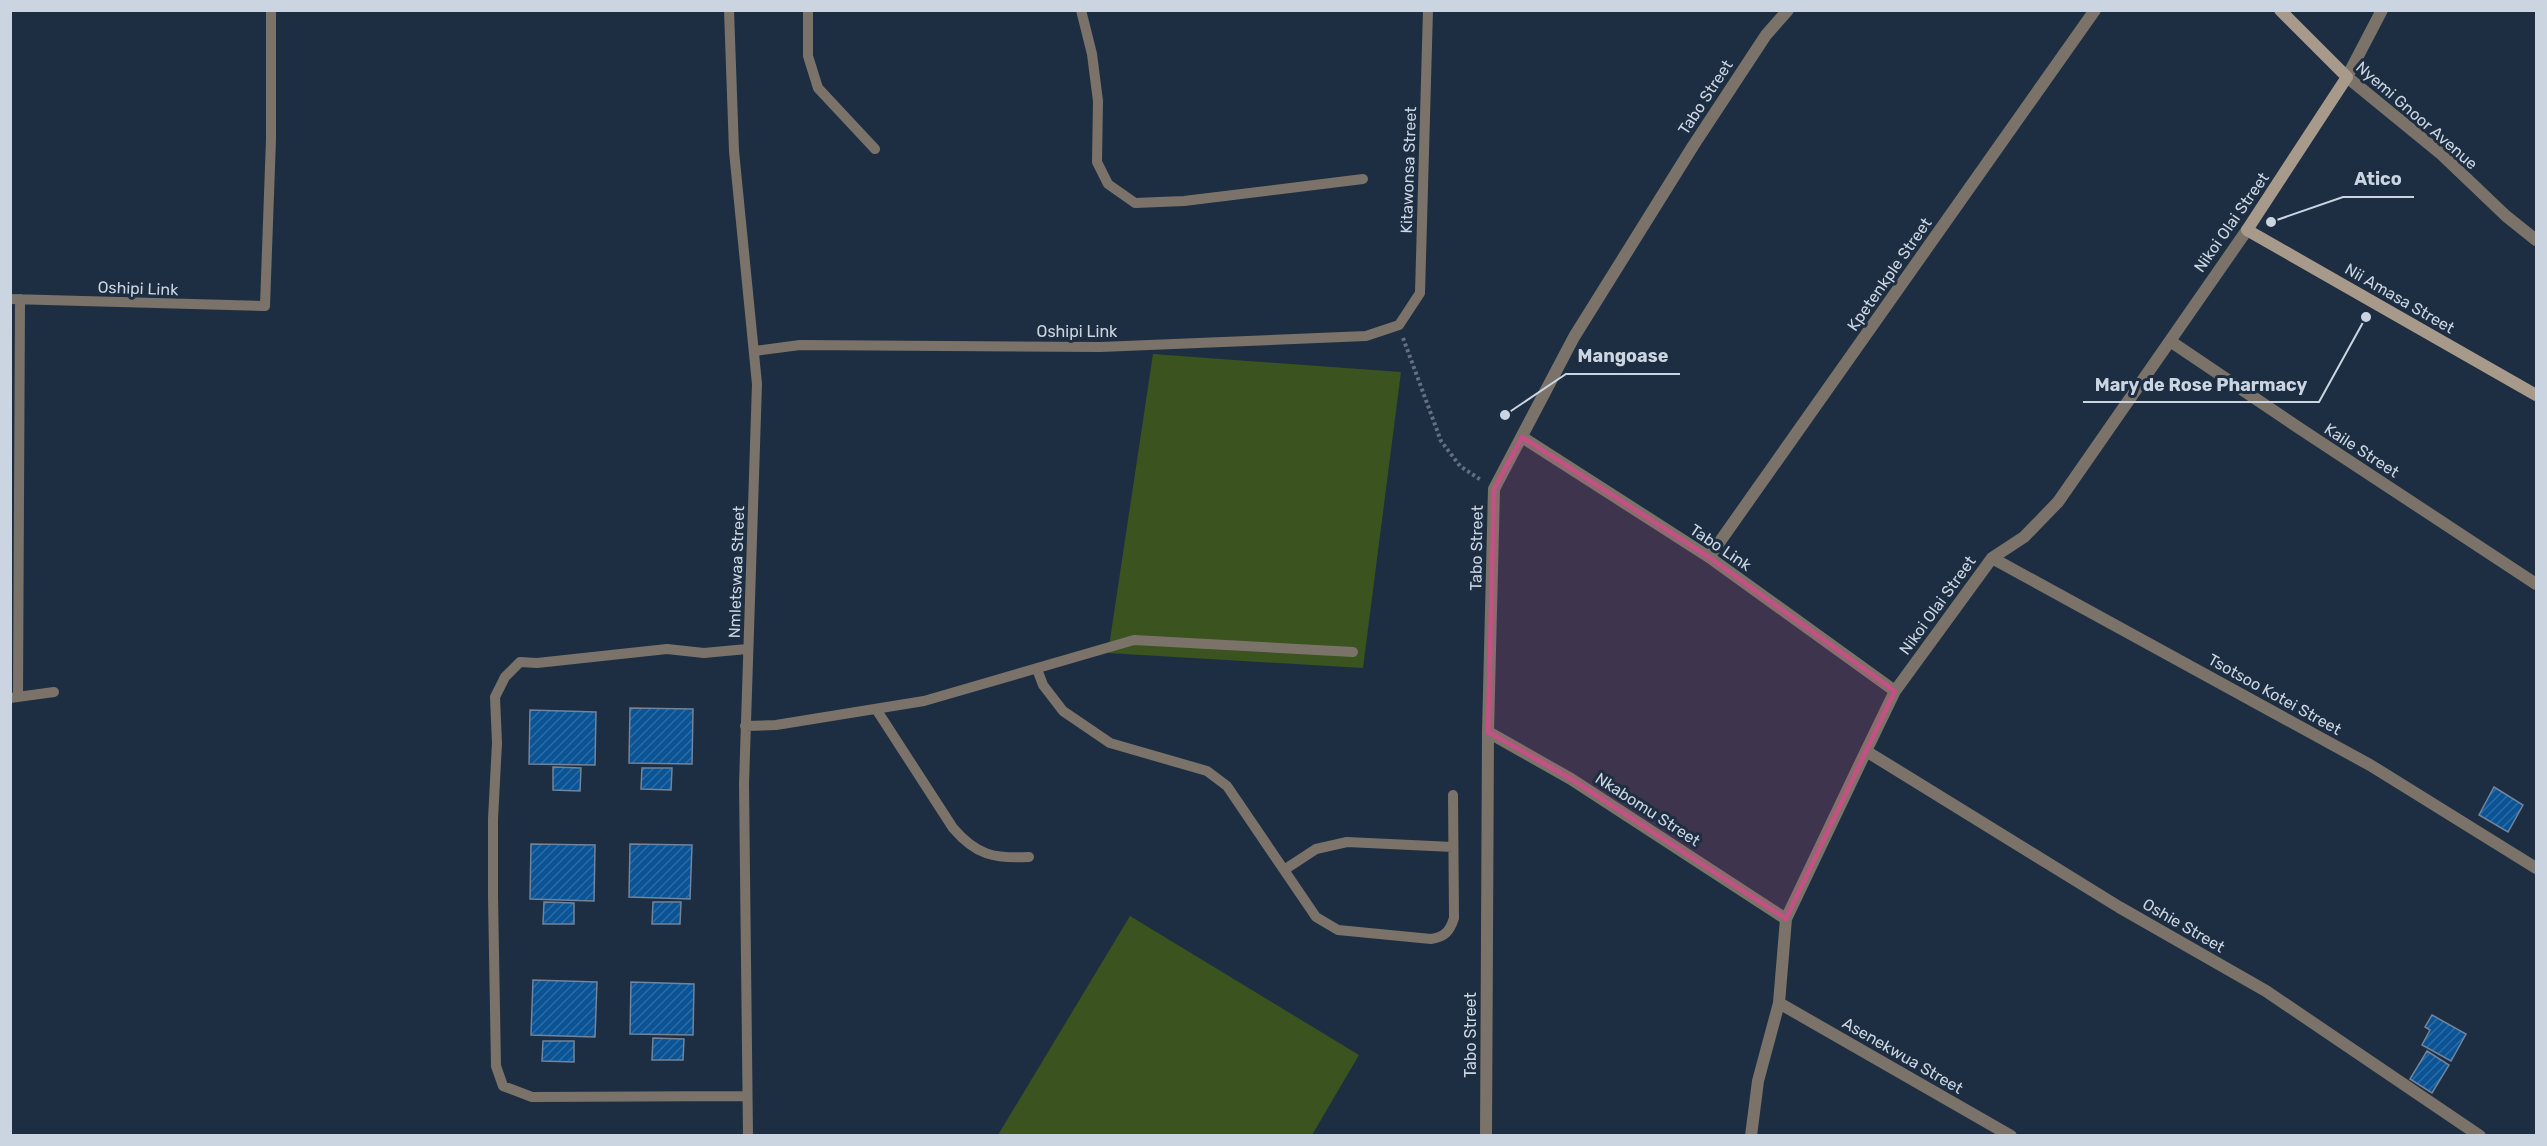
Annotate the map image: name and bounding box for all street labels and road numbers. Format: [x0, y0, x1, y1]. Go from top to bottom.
street label: Tabo Street [1674, 56, 1737, 138]
street label: Nyemi Gnoor Avenue [2352, 57, 2481, 173]
street label: Kitawonsa Street [1397, 106, 1420, 234]
street label: Nikoi Olai Street [2190, 169, 2273, 276]
street label: Kpetenkple Street [1843, 214, 1936, 335]
street label: Nii Amasa Street [2342, 259, 2458, 337]
street label: Oshipi Link [97, 278, 179, 299]
street label: Oshipi Link [1037, 322, 1118, 341]
street label: Kaile Street [2321, 419, 2403, 482]
street label: Nmletswaa Street [725, 505, 748, 639]
street label: Tabo Street [1466, 505, 1487, 591]
street label: Tabo Link [1686, 520, 1756, 575]
street label: Nikoi Olai Street [1895, 552, 1980, 658]
street label: Tsotsoo Kotei Street [2205, 650, 2345, 739]
street label: Nkabomu Street [1592, 769, 1704, 850]
street label: Oshie Street [2139, 894, 2228, 957]
street label: Tabo Street [1461, 992, 1480, 1078]
street label: Asenekwua Street [1839, 1013, 1966, 1098]

